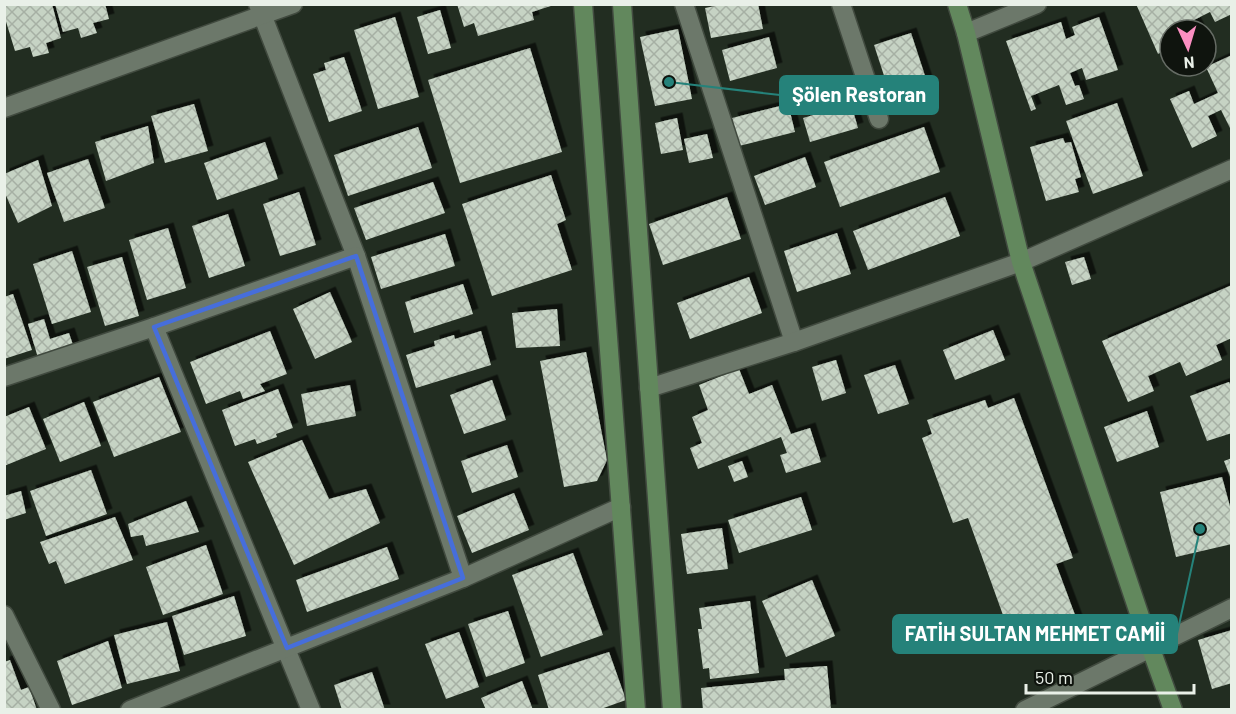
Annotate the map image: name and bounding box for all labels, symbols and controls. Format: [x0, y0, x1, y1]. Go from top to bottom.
north arrow [1158, 18, 1218, 78]
text: N [1183, 54, 1195, 73]
callout: Şölen Restoran [780, 76, 938, 114]
text: Şölen Restoran [792, 82, 926, 106]
callout: FATİH SULTAN MEHMET CAMİİ [893, 615, 1177, 653]
text: FATİH SULTAN MEHMET CAMİİ [905, 621, 1165, 645]
scale bar [1026, 657, 1194, 695]
text: 50 m [1035, 666, 1073, 688]

